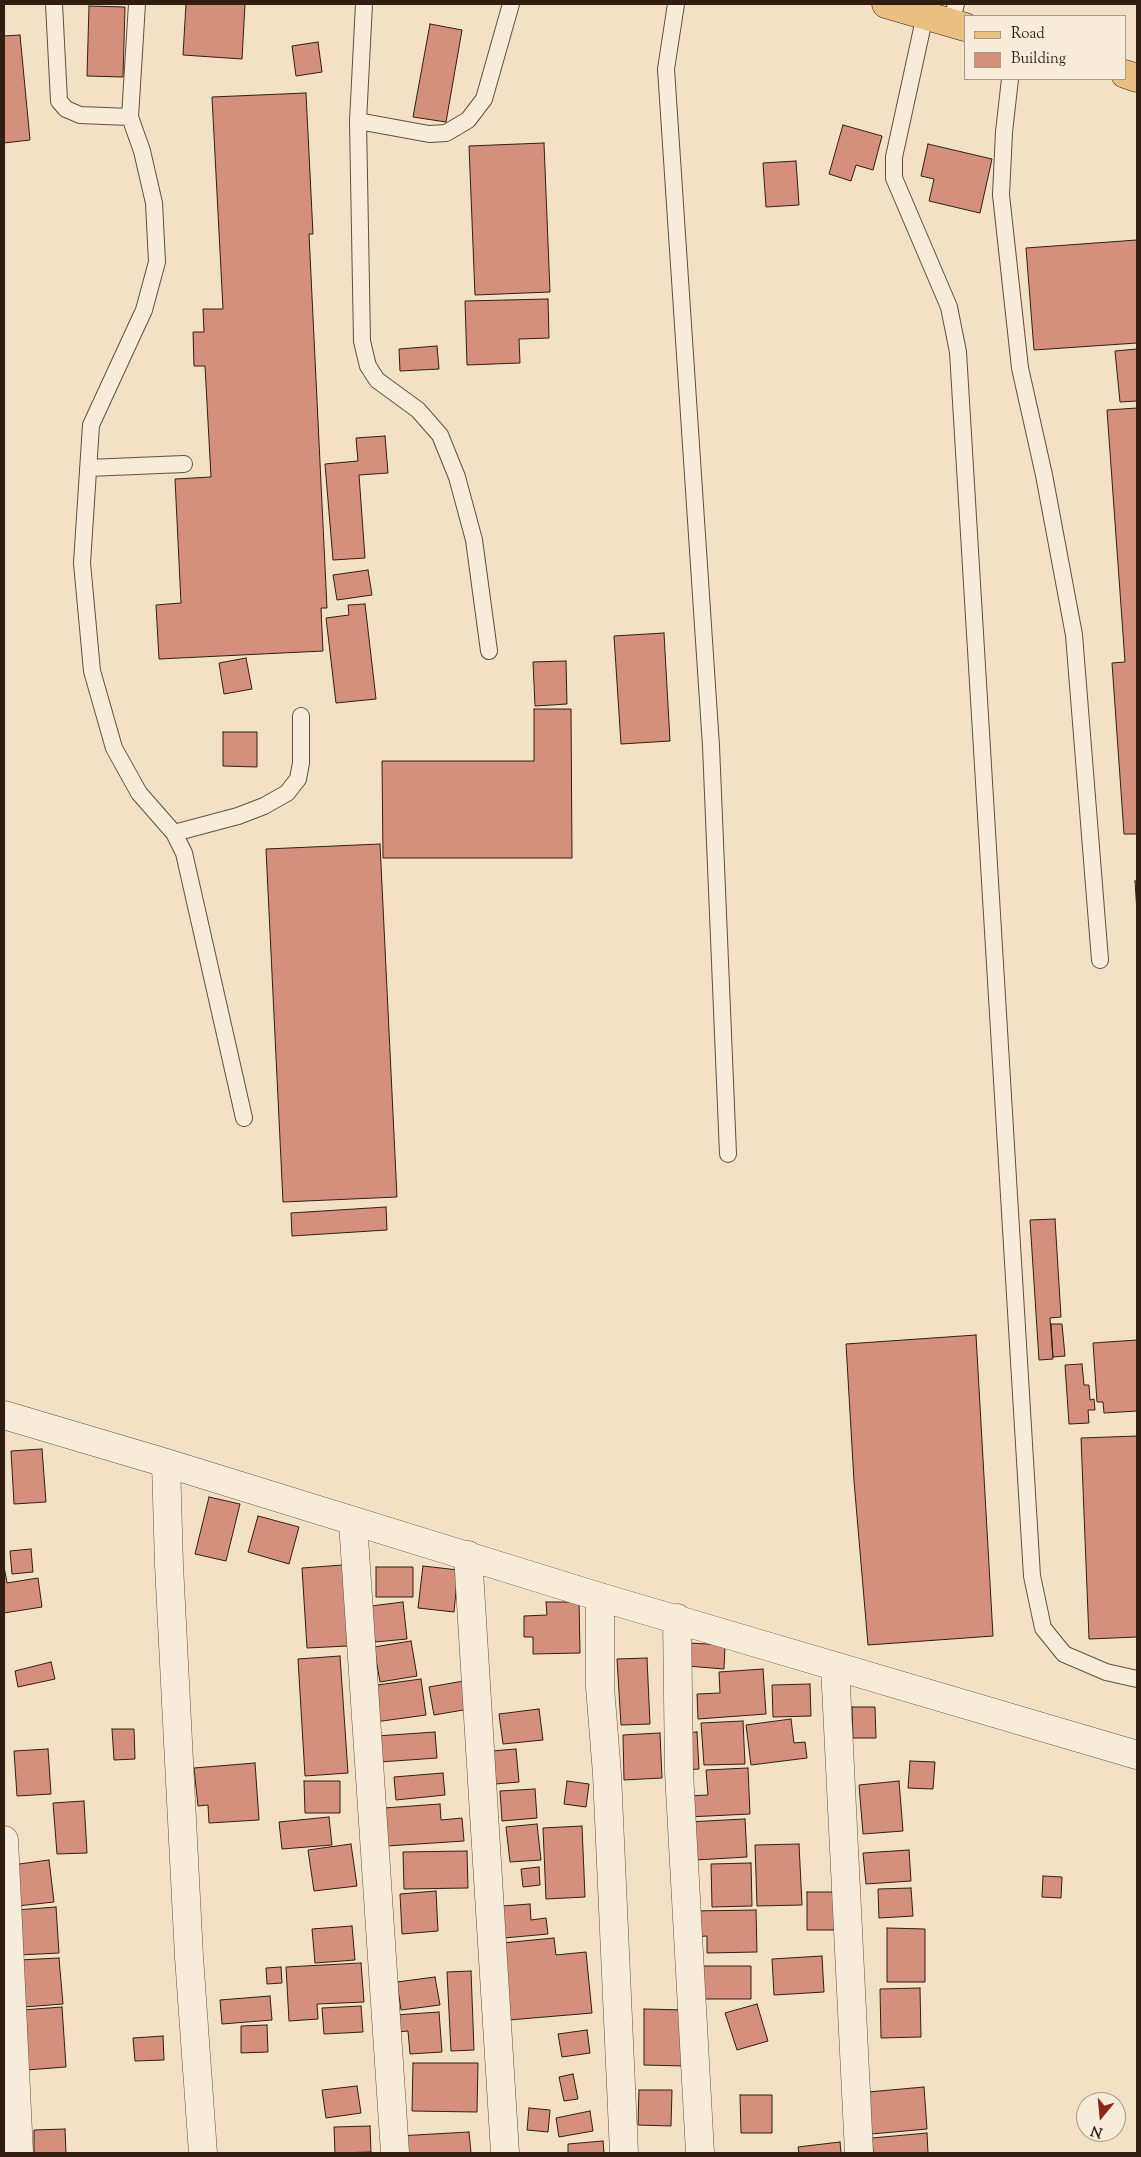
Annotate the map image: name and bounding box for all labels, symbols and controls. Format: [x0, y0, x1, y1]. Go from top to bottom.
legend [964, 15, 1126, 80]
text: Road [1011, 24, 1045, 45]
text: Building [1011, 49, 1066, 70]
north arrow [1076, 2092, 1126, 2142]
text: N [1089, 2119, 1105, 2142]

